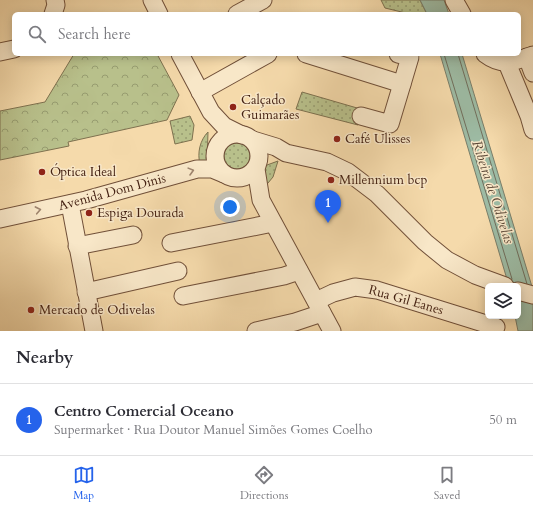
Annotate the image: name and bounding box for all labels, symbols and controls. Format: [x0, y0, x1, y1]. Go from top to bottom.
search box [12, 12, 521, 56]
icon: search [26, 23, 48, 45]
text: Search here [58, 24, 131, 44]
place label: Calçado Guimarães [241, 91, 299, 124]
marker: Calçado Guimarães [228, 102, 238, 112]
place label: Café Ulisses [345, 130, 410, 148]
marker: Café Ulisses [332, 134, 342, 144]
water label: Ribeira de Odivelas [467, 138, 519, 246]
place label: Óptica Ideal [50, 163, 117, 181]
marker: Óptica Ideal [37, 167, 47, 177]
one-way arrow [187, 167, 194, 176]
street label: Avenida Dom Dinis [56, 169, 168, 215]
place label: Millennium bcp [339, 171, 427, 189]
marker: Millennium bcp [326, 175, 336, 185]
pin: 1 [315, 190, 341, 223]
your location [220, 197, 240, 217]
place label: Espiga Dourada [97, 204, 184, 222]
one-way arrow [35, 206, 41, 215]
marker: Espiga Dourada [84, 208, 94, 218]
street label: Rua Gil Eanes [366, 281, 446, 319]
map controls [485, 283, 521, 319]
button: layers [485, 283, 521, 319]
place label: Mercado de Odivelas [39, 301, 155, 319]
marker: Mercado de Odivelas [26, 305, 36, 315]
text: Nearby [16, 346, 73, 369]
text: Centro Comercial Oceano [54, 401, 234, 421]
text: 1 [26, 411, 32, 429]
text: 50 m [489, 411, 517, 429]
text: Supermarket · Rua Doutor Manuel Simões Gomes Coelho [54, 421, 373, 439]
tab: Map [73, 464, 95, 503]
tab: Directions [240, 464, 288, 503]
tab: Saved [434, 464, 460, 503]

